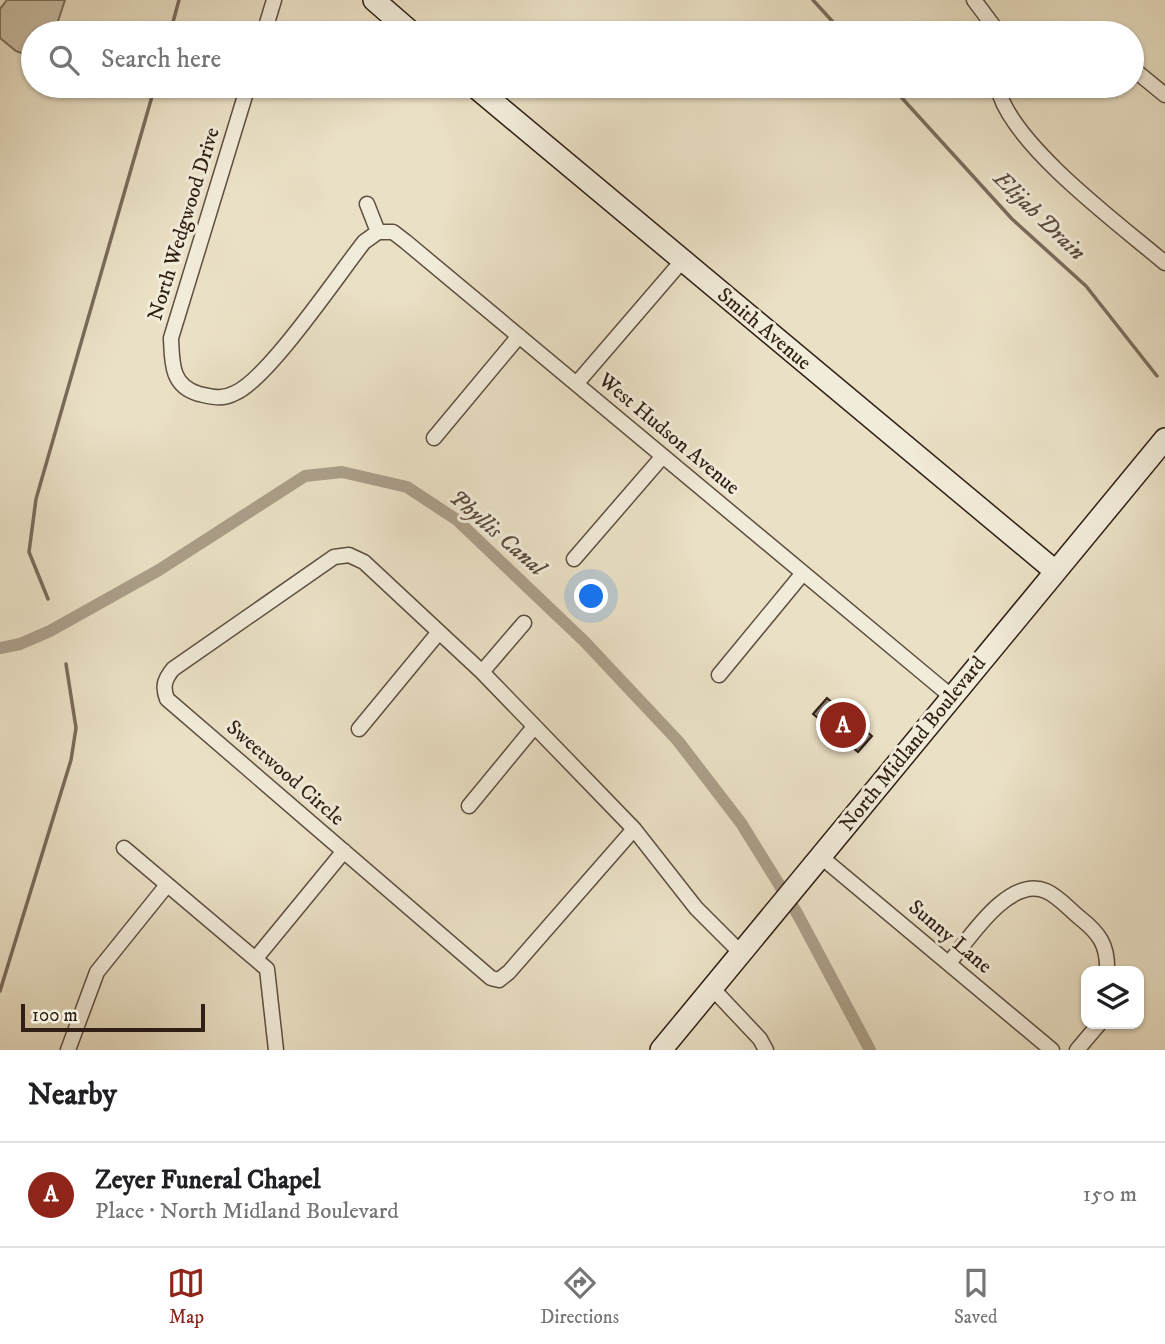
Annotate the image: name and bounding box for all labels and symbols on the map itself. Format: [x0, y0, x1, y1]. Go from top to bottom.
street label: North Wedgwood Drive [142, 124, 226, 324]
water label: Elijah Drain [985, 164, 1091, 267]
street label: Smith Avenue [712, 282, 817, 376]
street label: West Hudson Avenue [592, 367, 745, 501]
water label: Phyllis Canal [443, 483, 552, 584]
your location [574, 579, 608, 613]
street label: North Midland Boulevard [834, 651, 992, 837]
pin: A [820, 699, 866, 751]
street label: Sweetwood Circle [221, 715, 350, 832]
street label: Sunny Lane [903, 895, 997, 980]
scale bar [21, 1001, 205, 1033]

